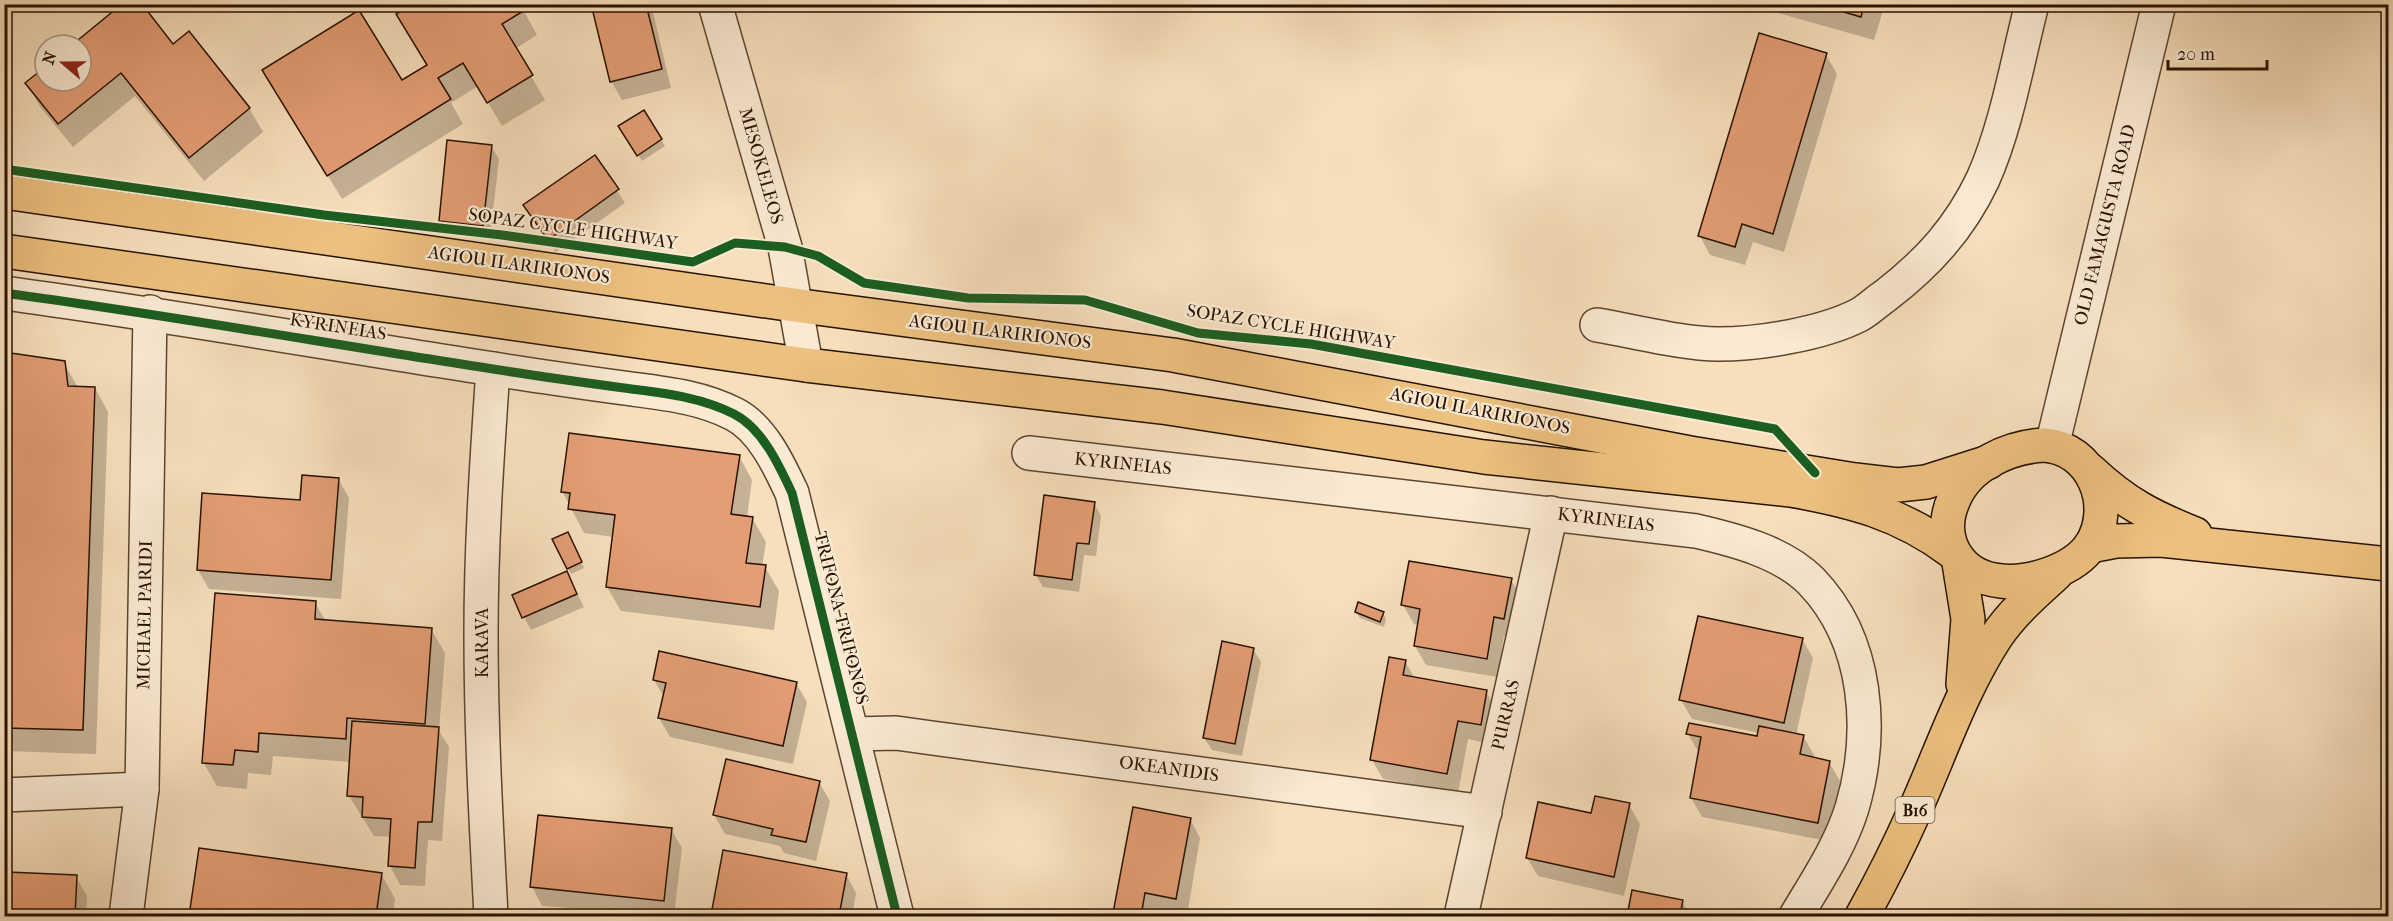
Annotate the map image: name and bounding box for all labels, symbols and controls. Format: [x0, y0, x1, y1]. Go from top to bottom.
north arrow [33, 33, 93, 93]
scale bar [2168, 33, 2267, 71]
text: 20 m [2177, 44, 2215, 65]
text: N [38, 48, 61, 67]
street label: MESOKELEOS [734, 105, 788, 227]
street label: OLD FAMAGUSTA ROAD [2070, 122, 2140, 328]
street label: SOPAZ CYCLE HIGHWAY [467, 204, 680, 254]
street label: AGIOU ILARIRIONOS [426, 242, 611, 288]
street label: SOPAZ CYCLE HIGHWAY [1185, 300, 1398, 354]
street label: KYRINEIAS [288, 309, 388, 345]
street label: AGIOU ILARIRIONOS [907, 310, 1092, 354]
street label: AGIOU ILARIRIONOS [1387, 383, 1572, 439]
street label: KYRINEIAS [1073, 448, 1173, 480]
street label: KYRINEIAS [1556, 504, 1656, 536]
street label: TRIFONA TRIFONOS [809, 529, 873, 707]
street label: MICHAEL PARIDI [133, 540, 157, 690]
street label: KARAVA [472, 607, 493, 678]
street label: PURRAS [1488, 678, 1524, 752]
street label: OKEANIDIS [1118, 752, 1220, 786]
road number: B16 [1896, 797, 1934, 823]

